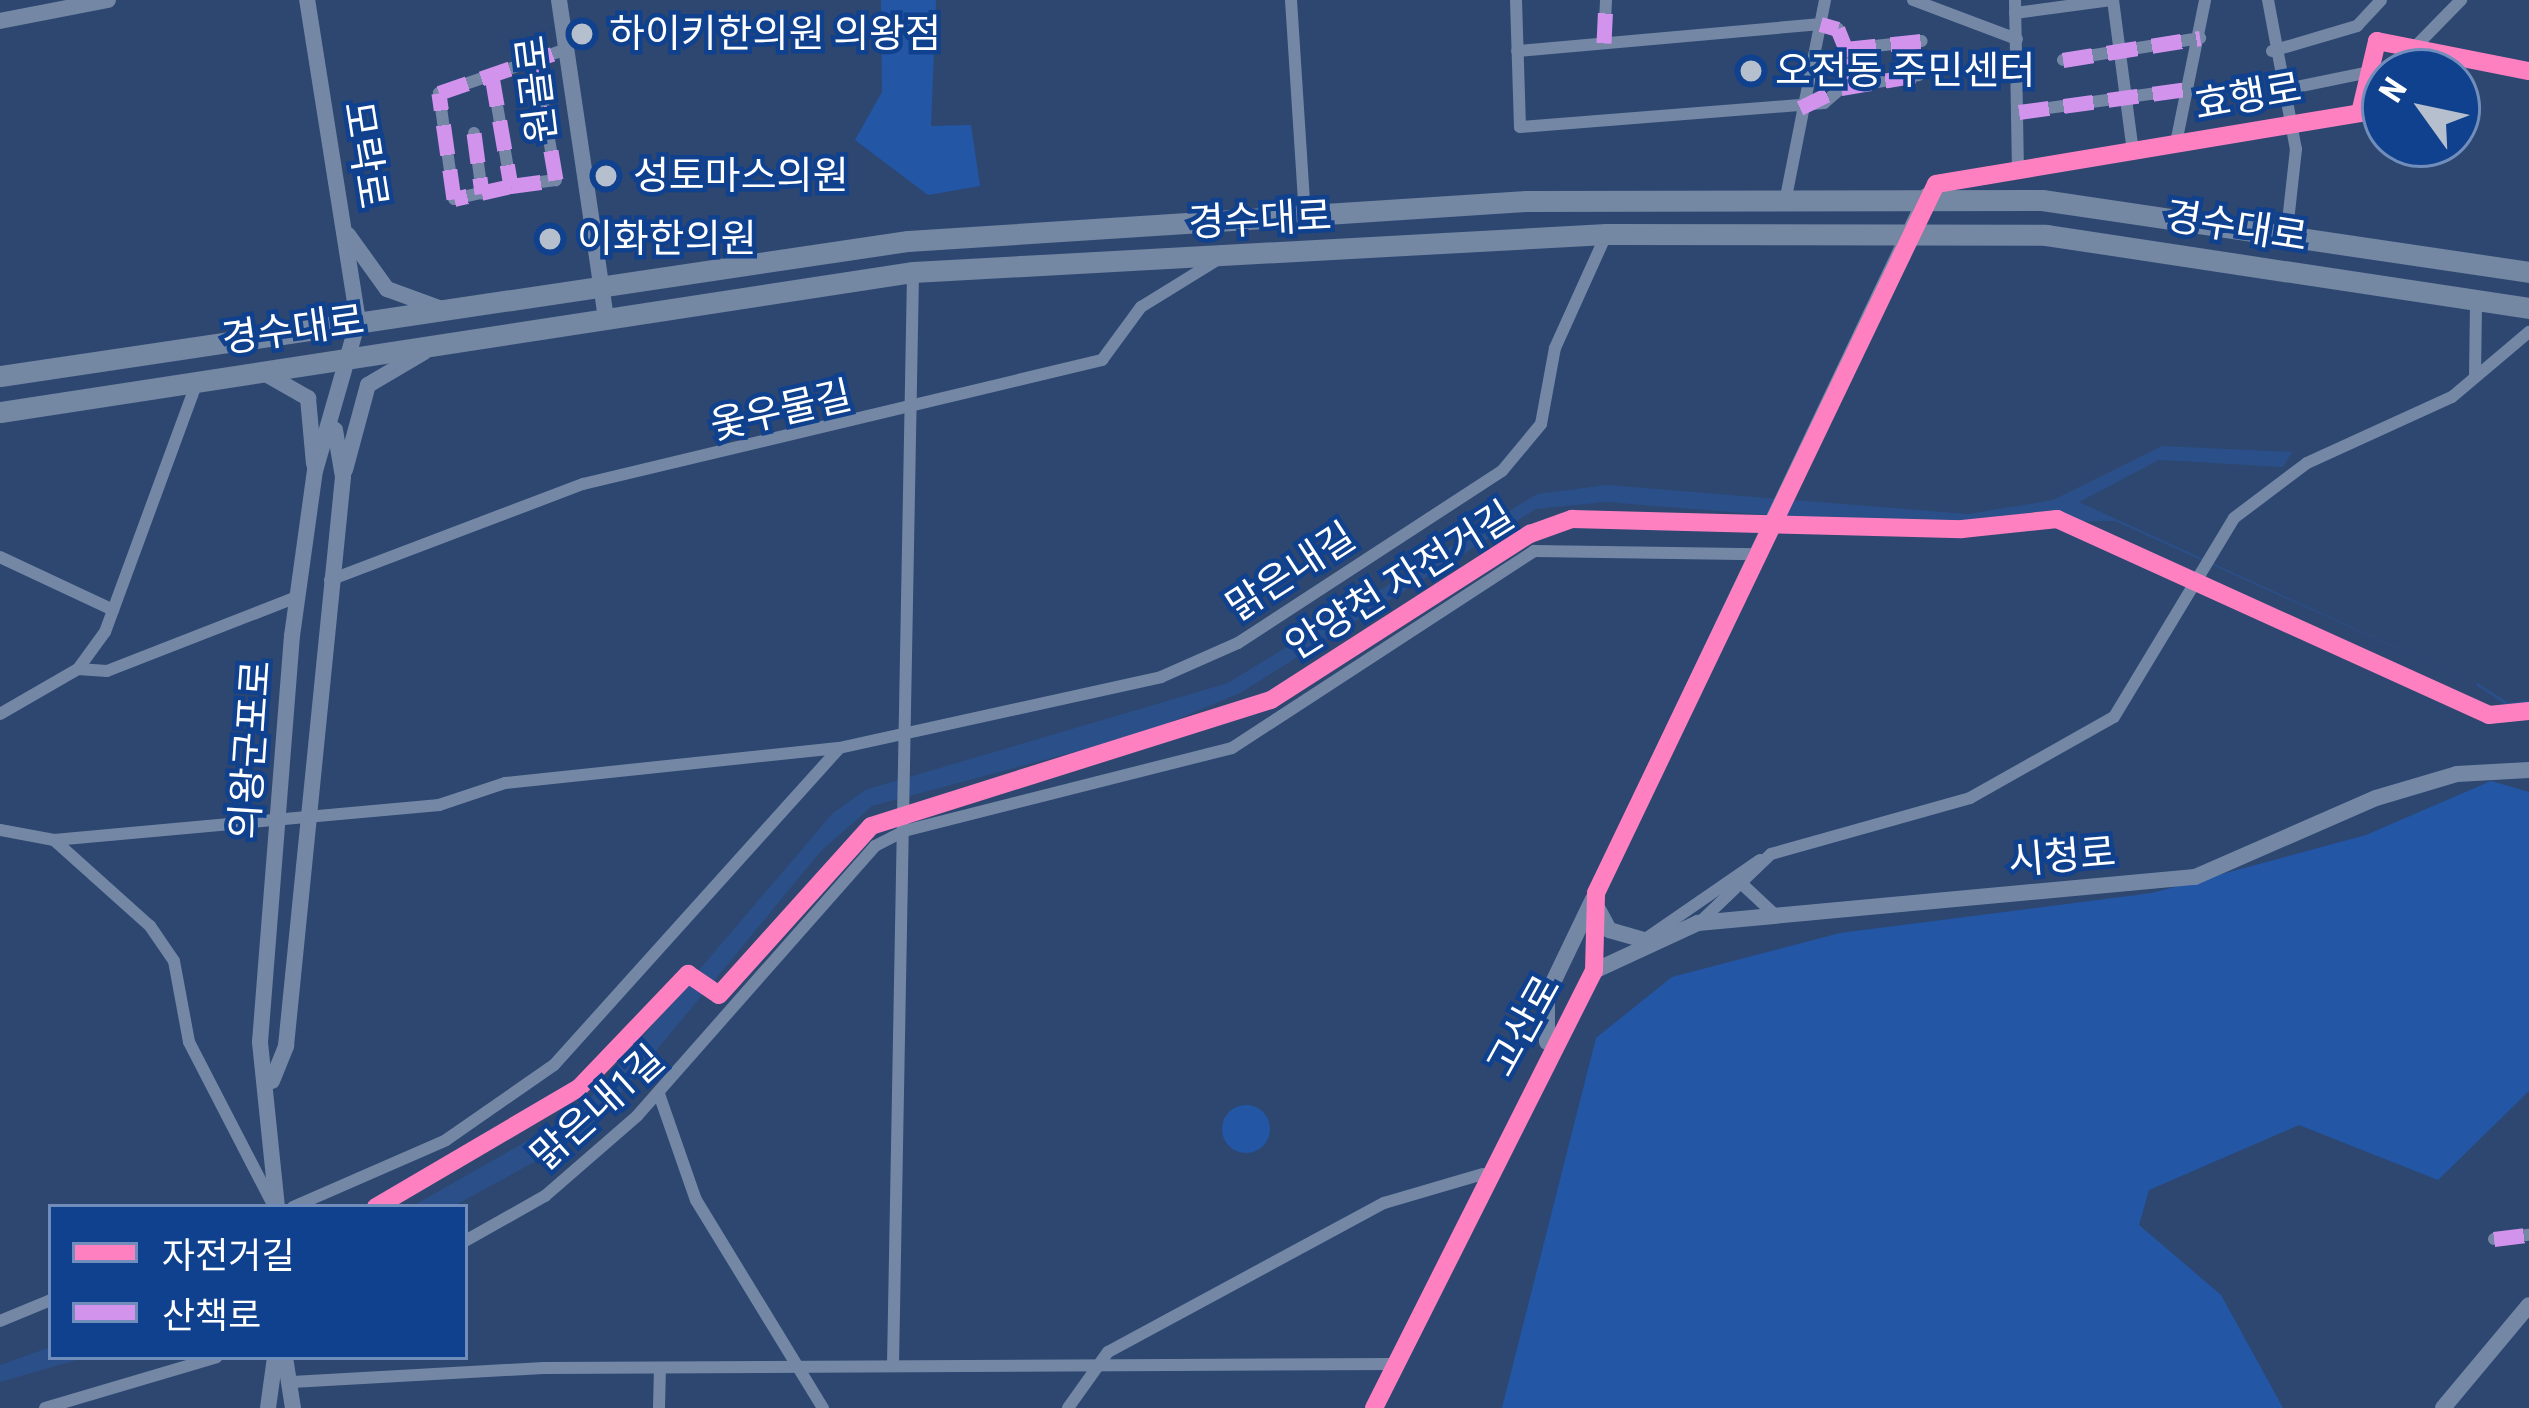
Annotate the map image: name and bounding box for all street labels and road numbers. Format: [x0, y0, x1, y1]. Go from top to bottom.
street label: 원골로 [507, 33, 567, 145]
street label: 효행로 [2191, 65, 2305, 129]
street label: 모락로 [333, 98, 397, 212]
street label: 경수대로 [1187, 193, 1333, 247]
street label: 경수대로 [2161, 193, 2311, 261]
street label: 경수대로 [219, 297, 367, 363]
street label: 옻우물길 [706, 372, 856, 450]
street label: 안양천 자전거길 [1277, 492, 1523, 670]
street label: 맑은내길 [1218, 513, 1364, 631]
street label: 의왕군포로 [221, 659, 281, 841]
street label: 시청로 [2006, 829, 2118, 885]
street label: 고산로 [1477, 968, 1571, 1084]
street label: 맑은내1길 [522, 1036, 674, 1180]

